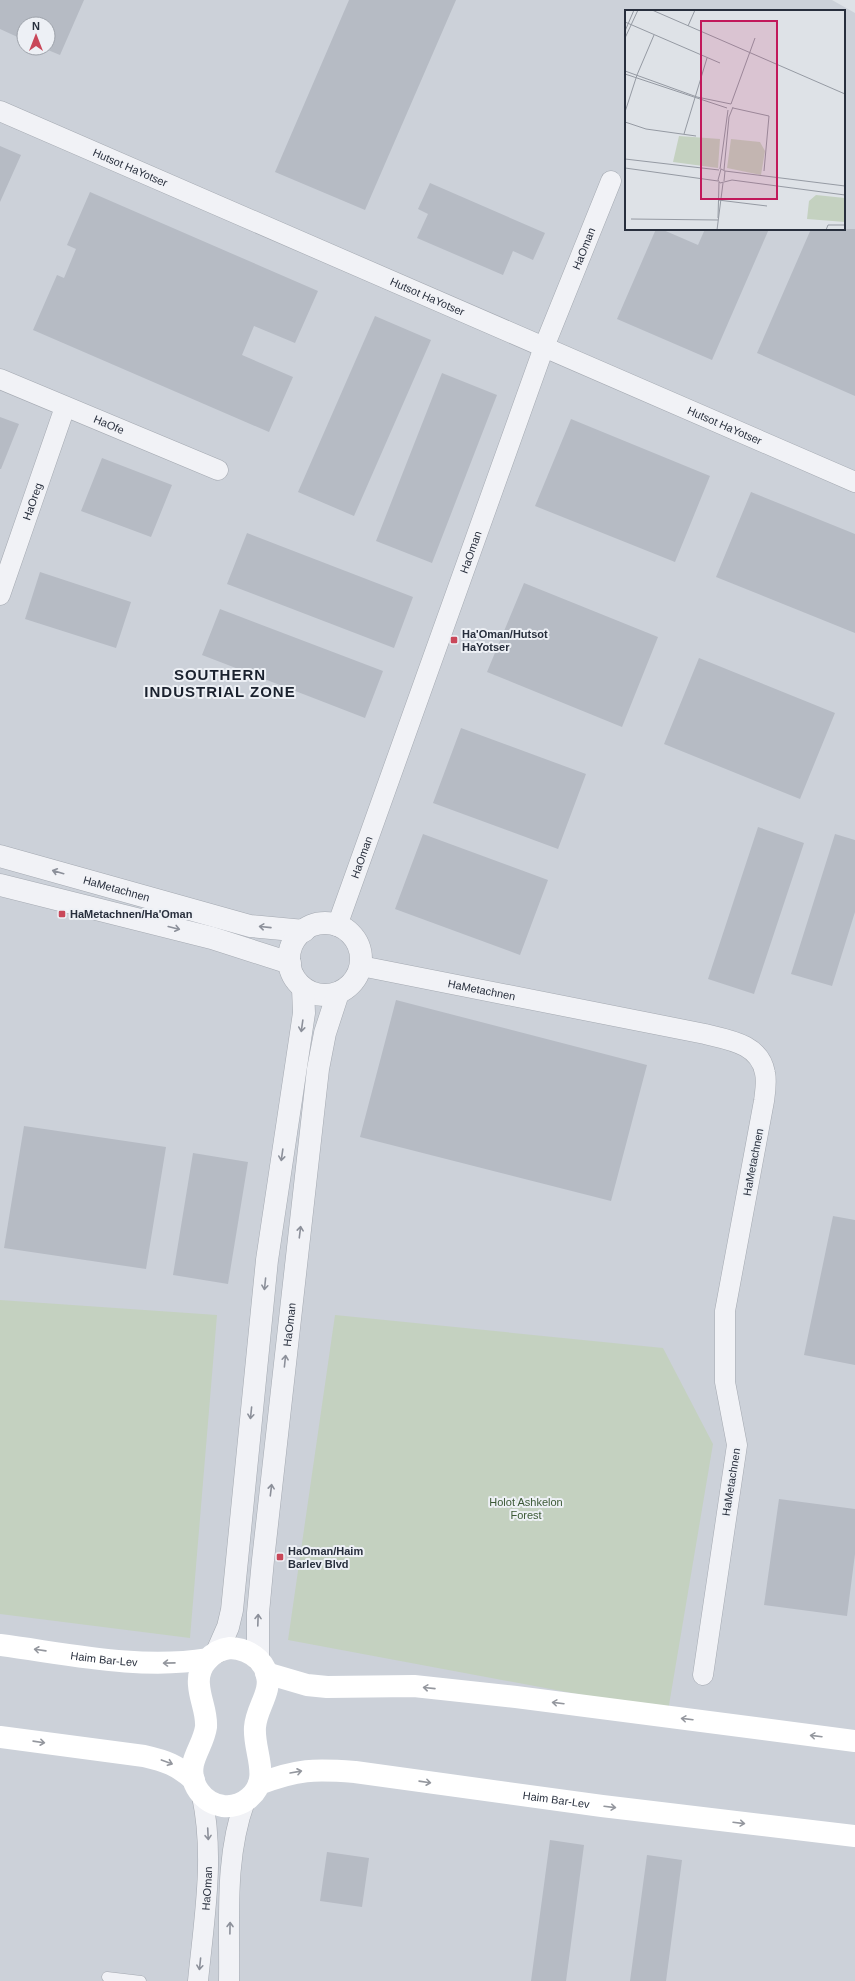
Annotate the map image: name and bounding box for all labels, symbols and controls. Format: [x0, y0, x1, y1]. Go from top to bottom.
inset map [625, 10, 845, 230]
north arrow [16, 16, 56, 56]
text: N [32, 20, 40, 32]
street label: Hutsot HaYotser [91, 146, 170, 189]
street label: HaOman [570, 226, 598, 271]
street label: Hutsot HaYotser [389, 275, 467, 318]
street label: Hutsot HaYotser [686, 404, 764, 447]
street label: HaOfe [92, 413, 126, 436]
street label: HaOreg [20, 481, 44, 522]
street label: HaOman [458, 529, 484, 575]
place label: Ha'Oman/Hutsot HaYotser [462, 628, 548, 653]
marker: Ha'Oman/Hutsot HaYotser [449, 635, 459, 645]
district label: SOUTHERN INDUSTRIAL ZONE [144, 666, 296, 700]
street label: HaOman [349, 834, 375, 880]
one-way arrow [52, 868, 65, 875]
street label: HaMetachnen [82, 874, 151, 904]
place label: HaMetachnen/Ha'Oman [70, 908, 193, 920]
marker: HaMetachnen/Ha'Oman [57, 909, 67, 919]
one-way arrow [259, 923, 272, 931]
one-way arrow [167, 925, 180, 932]
street label: HaMetachnen [447, 977, 516, 1002]
one-way arrow [298, 1019, 306, 1032]
street label: HaMetachnen [741, 1127, 765, 1197]
one-way arrow [278, 1148, 286, 1161]
one-way arrow [296, 1226, 303, 1239]
one-way arrow [261, 1277, 269, 1290]
street label: HaOman [281, 1302, 298, 1347]
one-way arrow [281, 1355, 288, 1368]
one-way arrow [248, 1406, 255, 1419]
street label: HaMetachnen [720, 1447, 742, 1517]
one-way arrow [268, 1484, 275, 1497]
park label: Holot Ashkelon Forest [489, 1496, 563, 1521]
place label: HaOman/Haim Barlev Blvd [288, 1545, 363, 1570]
marker: HaOman/Haim Barlev Blvd [275, 1552, 285, 1562]
one-way arrow [254, 1614, 262, 1627]
one-way arrow [34, 1646, 47, 1654]
street label: Haim Bar-Lev [70, 1649, 138, 1668]
one-way arrow [163, 1659, 176, 1666]
one-way arrow [423, 1684, 436, 1691]
one-way arrow [552, 1699, 565, 1707]
one-way arrow [681, 1715, 694, 1723]
one-way arrow [810, 1732, 823, 1740]
one-way arrow [32, 1738, 45, 1746]
one-way arrow [160, 1759, 172, 1767]
one-way arrow [289, 1768, 302, 1776]
one-way arrow [418, 1778, 431, 1786]
street label: Haim Bar-Lev [522, 1789, 591, 1810]
one-way arrow [603, 1804, 616, 1811]
one-way arrow [732, 1819, 745, 1826]
one-way arrow [204, 1827, 212, 1840]
street label: HaOman [199, 1866, 214, 1911]
one-way arrow [226, 1922, 233, 1935]
one-way arrow [196, 1957, 204, 1970]

